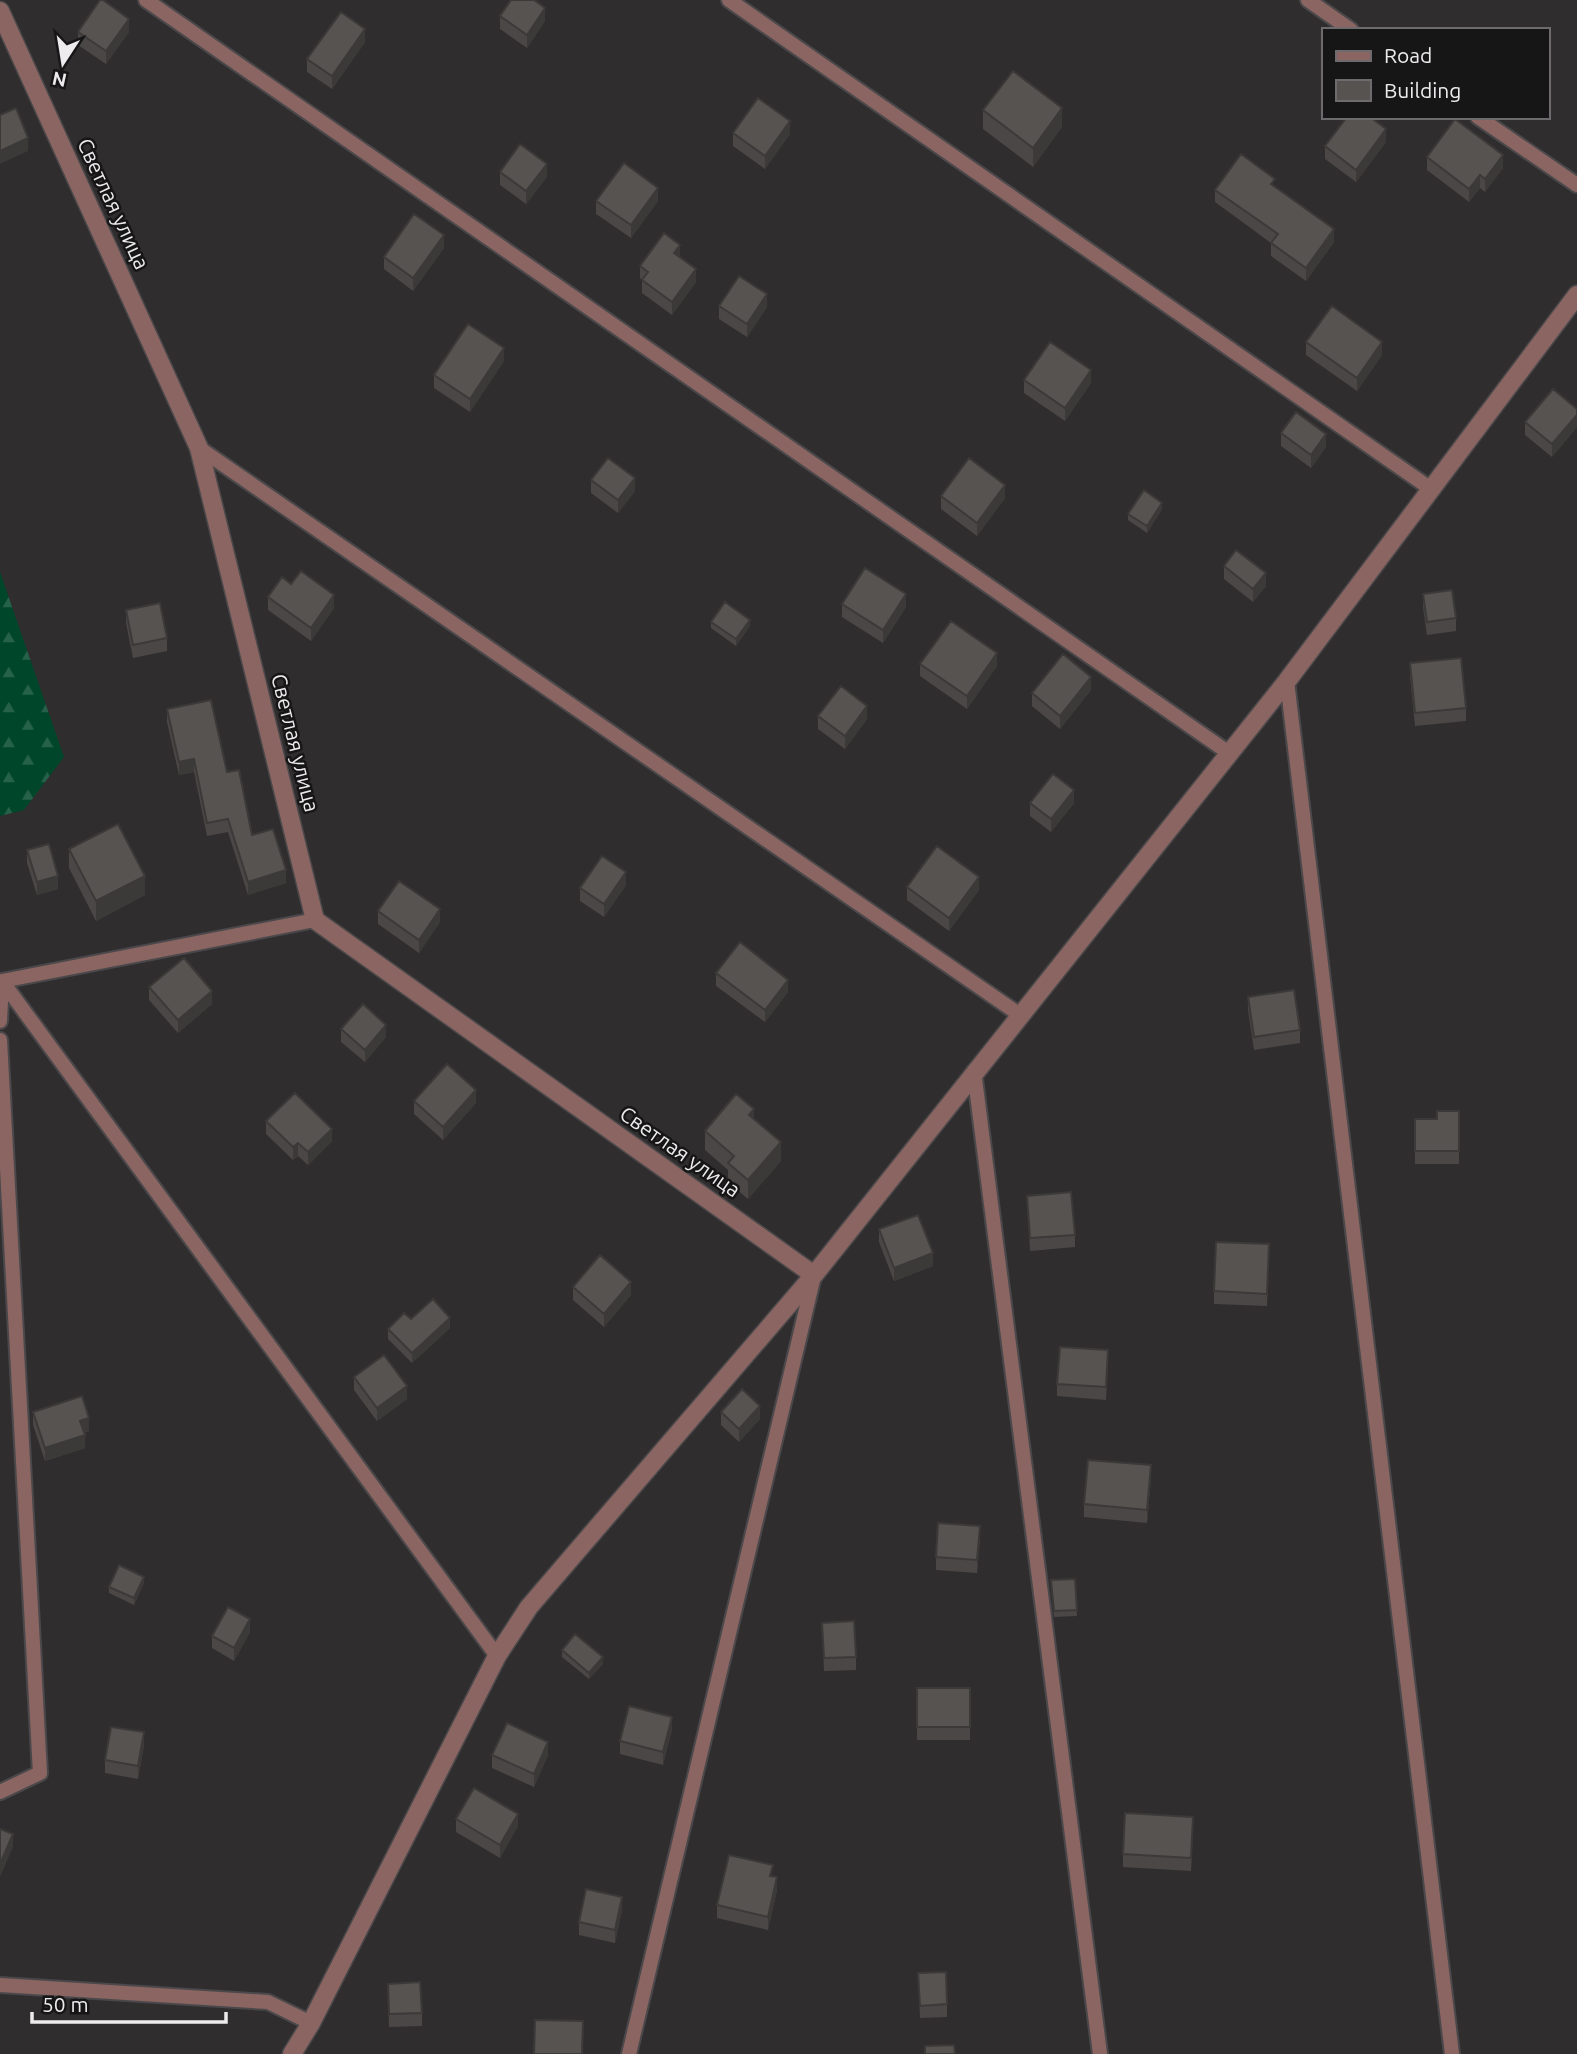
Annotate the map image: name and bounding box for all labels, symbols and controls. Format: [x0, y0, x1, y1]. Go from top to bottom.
north arrow [28, 28, 98, 98]
legend [1322, 28, 1549, 119]
text: Road [1384, 43, 1432, 67]
text: N [50, 67, 69, 92]
text: Building [1384, 78, 1461, 102]
street label: Светлая улица [73, 134, 155, 273]
street label: Светлая улица [267, 671, 325, 814]
street label: Светлая улица [616, 1101, 745, 1202]
scale bar [32, 1980, 226, 2024]
text: 50 m [42, 1992, 89, 2016]

